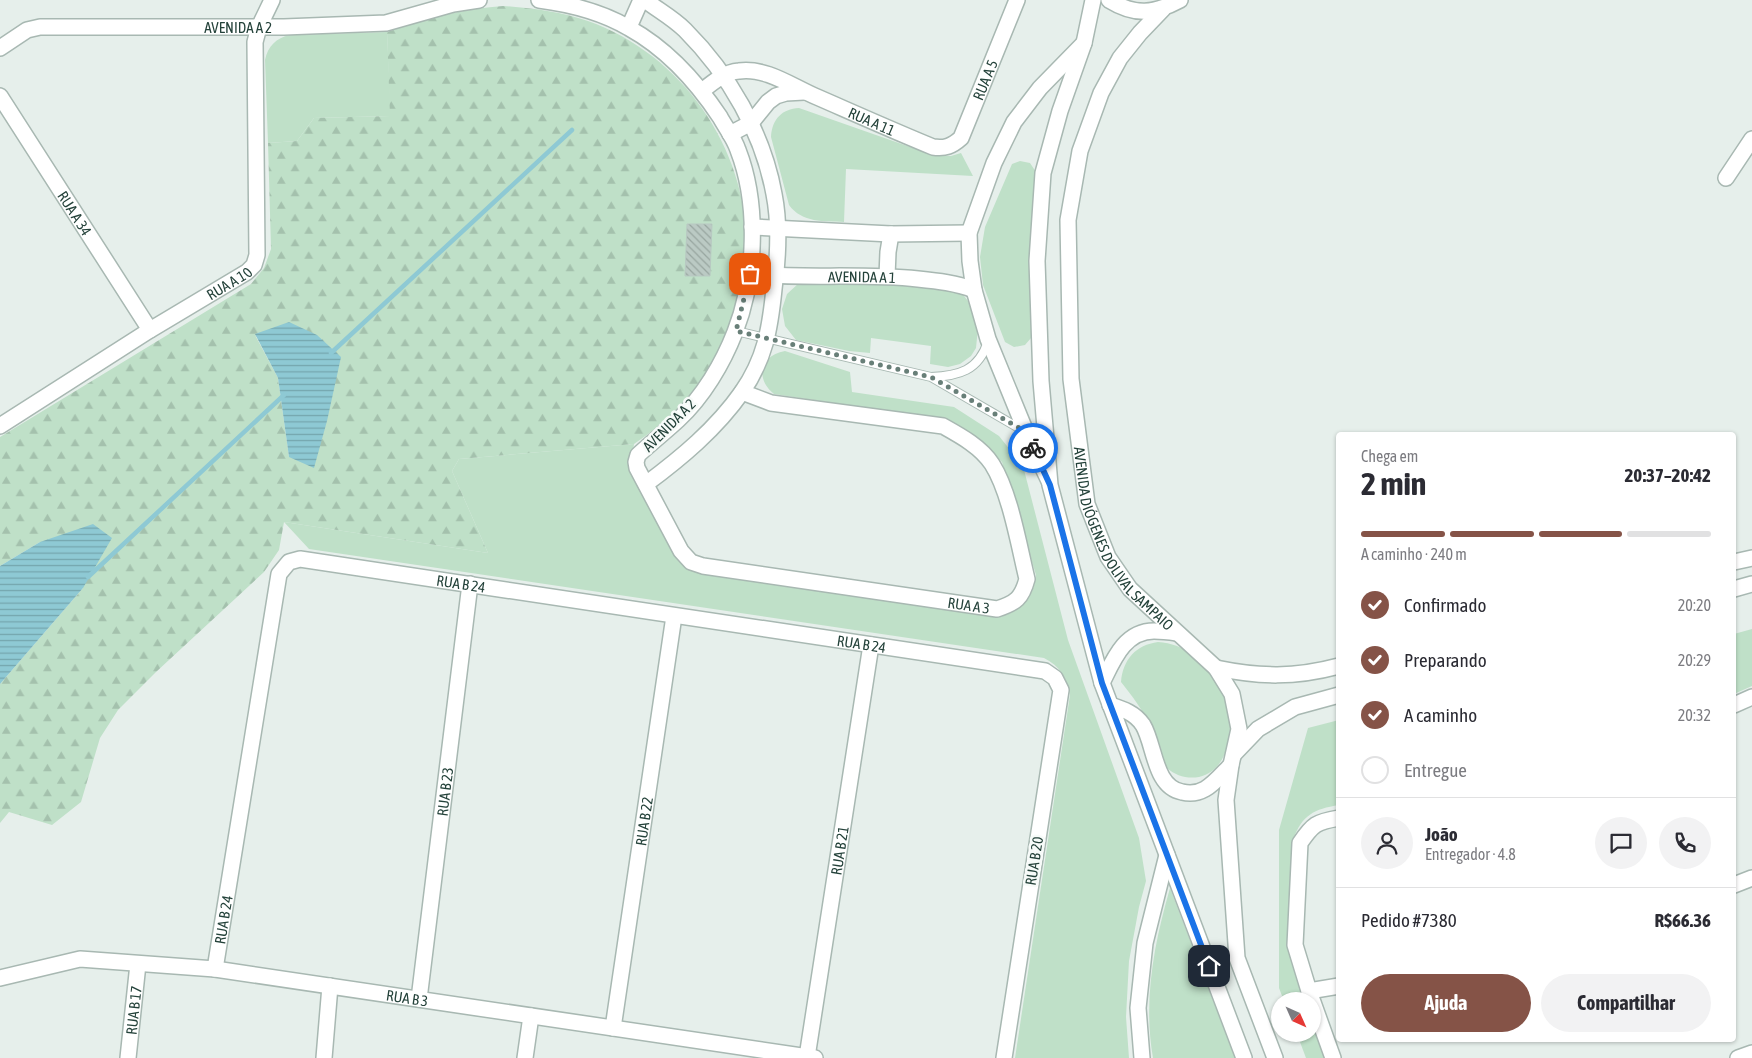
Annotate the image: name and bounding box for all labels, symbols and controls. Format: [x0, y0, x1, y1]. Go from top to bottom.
street label: AVENIDA A 2 [204, 19, 272, 36]
street label: RUA A 5 [969, 57, 1000, 103]
street label: RUA A 11 [846, 103, 898, 139]
street label: RUA A 34 [55, 188, 95, 238]
pin [729, 253, 771, 295]
icon: bag [736, 260, 764, 288]
street label: RUA A 10 [203, 263, 256, 303]
street label: AVENIDA A 1 [828, 268, 896, 286]
street label: AVENIDA A 2 [639, 395, 699, 455]
courier [1008, 423, 1058, 473]
icon: bike [1019, 434, 1047, 462]
street label: AVENIDA DIÓGENES DOLIVAL SAMPAIO [1071, 446, 1177, 633]
text: Chega em [1361, 447, 1418, 465]
text: 20:37–20:42 [1624, 464, 1711, 486]
text: 2 min [1361, 465, 1426, 502]
text: A caminho · 240 m [1361, 545, 1467, 563]
street label: RUA B 24 [435, 571, 487, 595]
icon: check [1361, 591, 1389, 619]
street label: RUA A 3 [947, 593, 991, 616]
text: Confirmado [1404, 594, 1486, 616]
text: 20:20 [1678, 596, 1711, 614]
street label: RUA B 24 [836, 631, 887, 655]
icon: check [1361, 646, 1389, 674]
text: Preparando [1404, 649, 1487, 671]
text: 20:29 [1678, 651, 1711, 669]
icon: check [1361, 701, 1389, 729]
text: A caminho [1404, 704, 1477, 726]
text: 20:32 [1678, 706, 1711, 724]
text: Entregue [1404, 759, 1467, 781]
street label: RUA B 23 [433, 766, 456, 817]
street label: RUA B 22 [632, 796, 656, 847]
button: person [1361, 817, 1413, 869]
button: chat [1595, 817, 1647, 869]
button: phone [1659, 817, 1711, 869]
text: João [1425, 823, 1458, 845]
street label: RUA B 21 [827, 825, 851, 876]
street label: RUA B 20 [1022, 835, 1046, 887]
text: Entregador · 4.8 [1425, 845, 1516, 863]
street label: RUA B 24 [211, 894, 235, 945]
text: Pedido #7380 [1361, 909, 1457, 931]
text: R$66.36 [1654, 909, 1711, 931]
pin [1188, 945, 1230, 987]
icon: home [1195, 952, 1223, 980]
button: Ajuda [1361, 974, 1531, 1032]
button: Compartilhar [1541, 974, 1711, 1032]
street label: RUA B 17 [122, 985, 144, 1036]
street label: RUA B 3 [385, 986, 429, 1009]
north arrow [1271, 992, 1321, 1042]
map controls [1271, 992, 1321, 1042]

